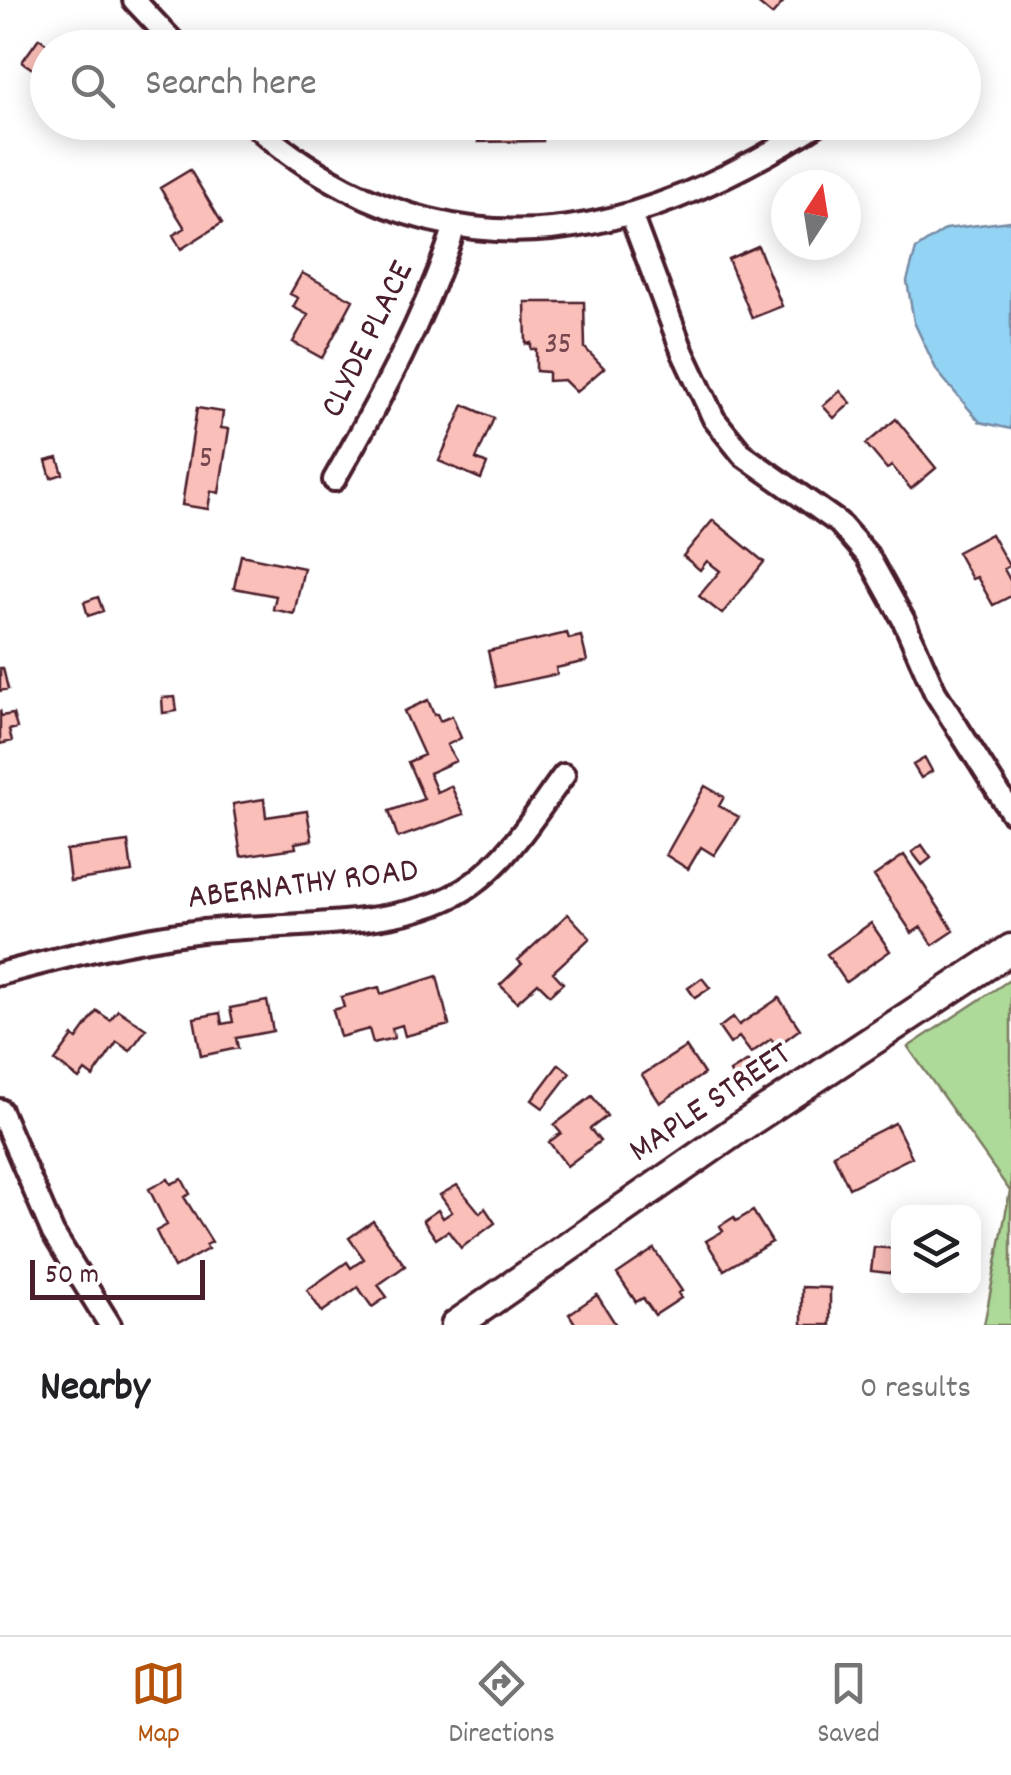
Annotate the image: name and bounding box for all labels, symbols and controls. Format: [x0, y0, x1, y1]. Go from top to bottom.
search box [30, 30, 981, 140]
icon: search [65, 58, 120, 113]
text: Search here [145, 58, 317, 113]
north arrow [771, 170, 861, 260]
street label: CLYDE PLACE [310, 253, 429, 427]
house number: 35 [544, 325, 572, 368]
house number: 5 [199, 439, 213, 482]
street label: ABERNATHY ROAD [185, 847, 421, 925]
street label: MAPLE STREET [620, 1031, 802, 1177]
map controls [891, 1205, 981, 1295]
button: layers [891, 1205, 981, 1295]
scale bar [30, 1255, 205, 1300]
text: 50 m [45, 1257, 99, 1297]
text: Nearby [40, 1360, 150, 1420]
text: 0 results [860, 1367, 971, 1413]
tab: Map [131, 1656, 186, 1756]
tab: Directions [449, 1656, 555, 1756]
tab: Saved [817, 1656, 880, 1756]

